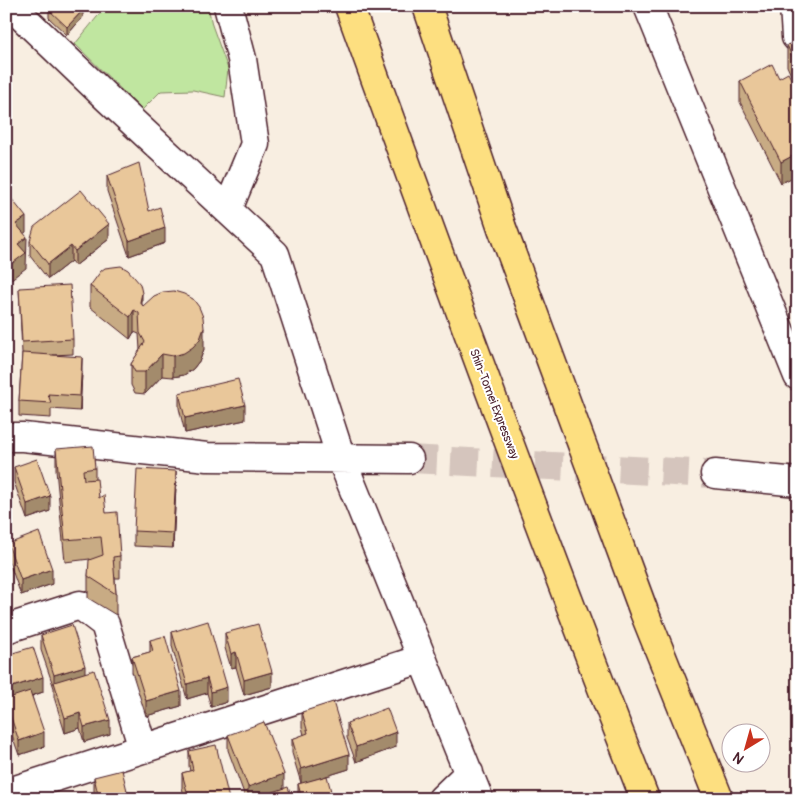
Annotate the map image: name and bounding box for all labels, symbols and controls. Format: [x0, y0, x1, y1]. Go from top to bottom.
street label: Shin-Tomei Expressway [466, 347, 522, 461]
north arrow [722, 722, 772, 772]
text: N [730, 748, 747, 768]

